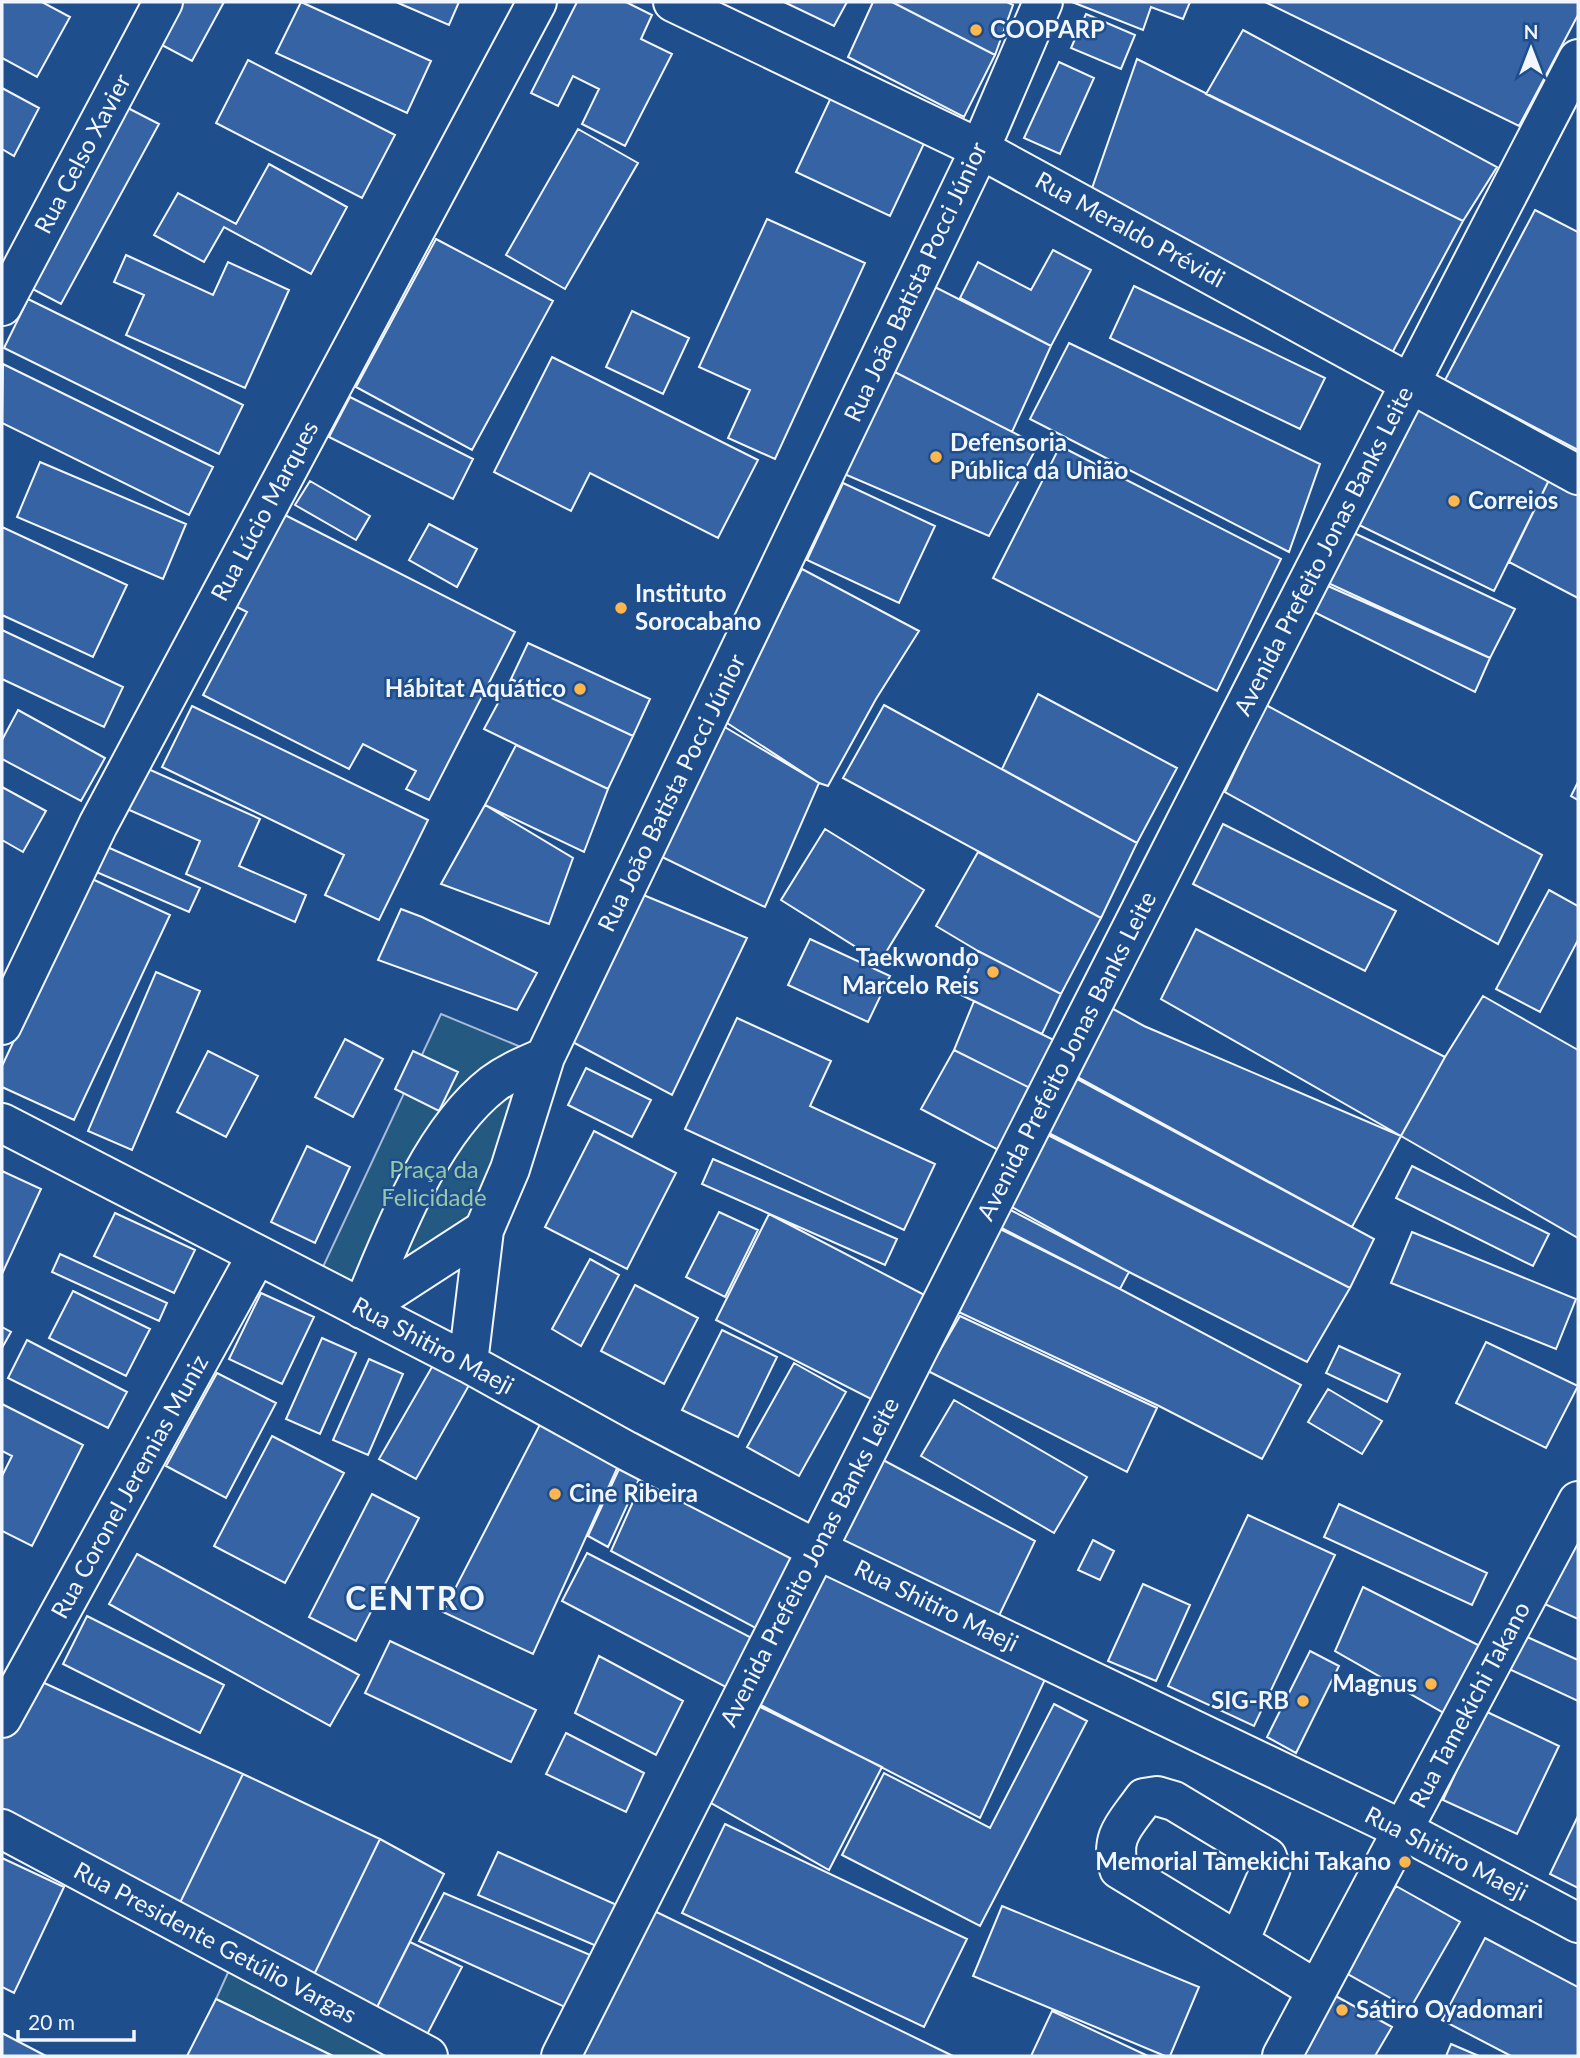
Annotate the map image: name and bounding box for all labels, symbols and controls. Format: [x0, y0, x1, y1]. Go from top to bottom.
place label: COOPARP [990, 14, 1105, 43]
north arrow [1496, 14, 1566, 84]
text: N [1524, 20, 1538, 43]
marker: COOPARP [968, 22, 984, 38]
street label: Rua Celso Xavier [27, 68, 136, 238]
street label: Rua João Batista Pocci Júnior [837, 137, 992, 426]
street label: Rua Meraldo Prévidi [1031, 165, 1231, 293]
street label: Avenida Prefeito Jonas Banks Leite [1227, 381, 1419, 720]
street label: Rua Lúcio Marques [204, 415, 323, 605]
place label: Defensoria Pública da União [950, 427, 1128, 484]
marker: Defensoria Pública da União [928, 449, 944, 465]
place label: Correios [1468, 485, 1558, 514]
marker: Correios [1446, 493, 1462, 509]
place label: Instituto Sorocabano [635, 578, 761, 635]
marker: Instituto Sorocabano [613, 600, 629, 616]
street label: Rua João Batista Pocci Júnior [591, 649, 751, 936]
place label: Hábitat Aquático [385, 673, 566, 702]
marker: Hábitat Aquático [572, 681, 588, 697]
street label: Avenida Prefeito Jonas Banks Leite [970, 886, 1162, 1225]
place label: Taekwondo Marcelo Reis [842, 942, 979, 999]
marker: Taekwondo Marcelo Reis [985, 964, 1001, 980]
park label: Praça da Felicidade [381, 1154, 487, 1211]
street label: Rua Shitiro Maeji [348, 1290, 519, 1399]
street label: Rua Coronel Jeremias Muniz [44, 1349, 213, 1623]
street label: Avenida Prefeito Jonas Banks Leite [713, 1392, 905, 1731]
place label: Cine Ribeira [569, 1478, 698, 1507]
marker: Cine Ribeira [547, 1486, 563, 1502]
street label: Rua Shitiro Maeji [850, 1552, 1023, 1657]
district label: CENTRO [345, 1578, 487, 1617]
street label: Rua Tamekichi Takano [1402, 1596, 1535, 1812]
place label: Magnus [1332, 1668, 1417, 1697]
marker: Magnus [1423, 1676, 1439, 1692]
place label: SIG-RB [1211, 1685, 1289, 1714]
marker: SIG-RB [1295, 1693, 1311, 1709]
street label: Rua Shitiro Maeji [1360, 1799, 1533, 1906]
place label: Memorial Tamekichi Takano [1095, 1846, 1391, 1875]
marker: Memorial Tamekichi Takano [1397, 1854, 1413, 1870]
street label: Rua Presidente Getúlio Vargas [69, 1855, 362, 2029]
place label: Sátiro Oyadomari [1356, 1994, 1543, 2023]
scale bar [18, 1998, 133, 2042]
marker: Sátiro Oyadomari [1334, 2002, 1350, 2018]
text: 20 m [28, 2009, 75, 2034]

